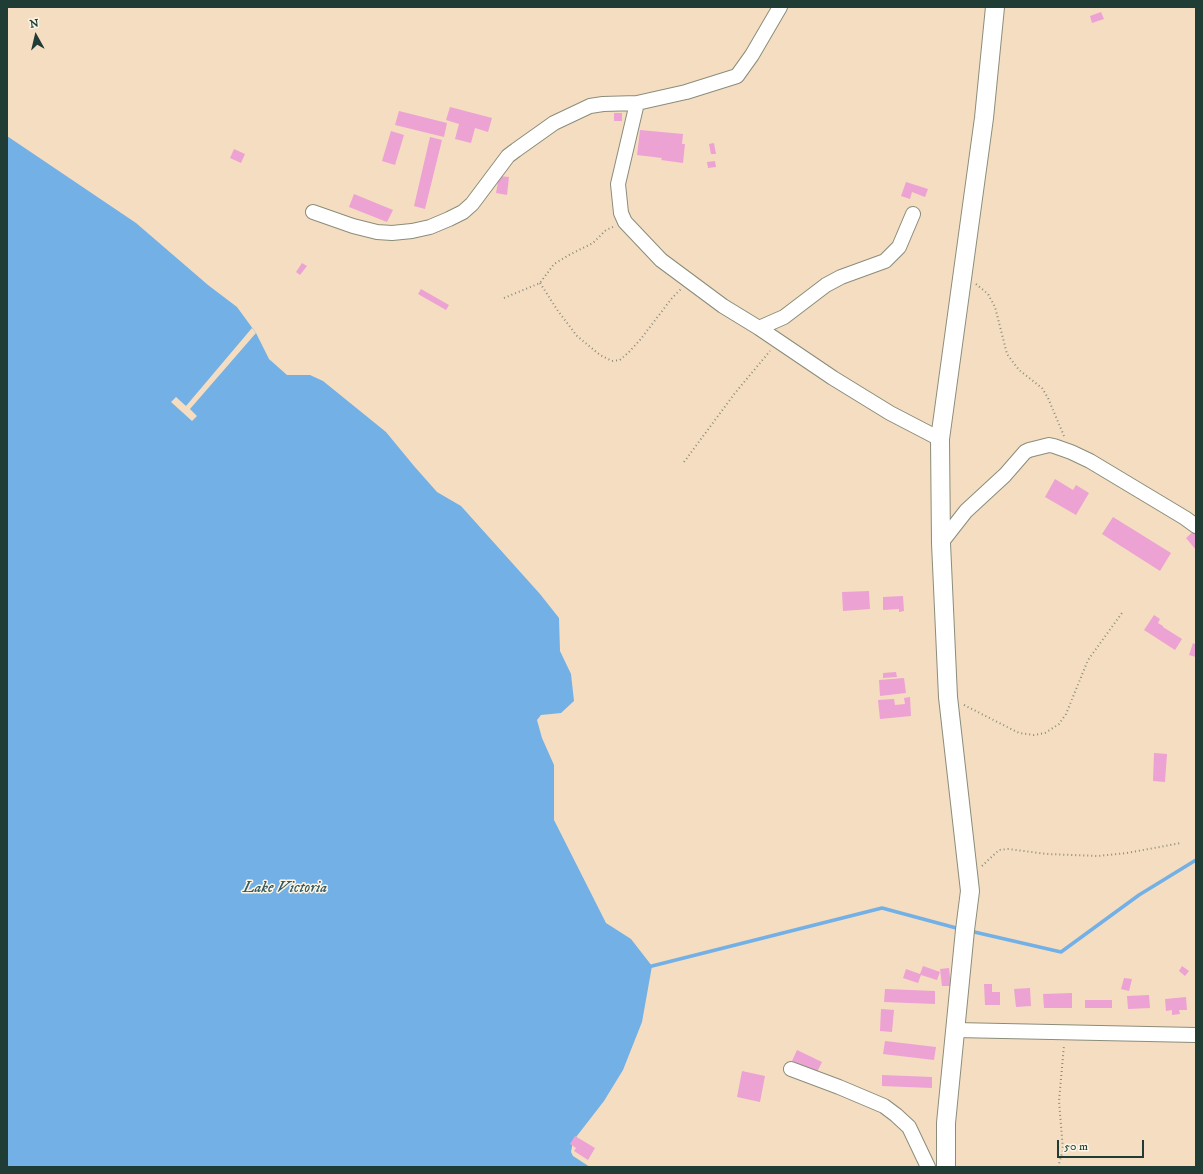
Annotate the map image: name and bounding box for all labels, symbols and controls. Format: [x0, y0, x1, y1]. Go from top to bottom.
north arrow [16, 16, 56, 56]
text: N [29, 17, 40, 32]
water label: Lake Victoria [243, 879, 327, 899]
scale bar [1059, 1132, 1146, 1158]
text: 50 m [1064, 1139, 1088, 1154]

